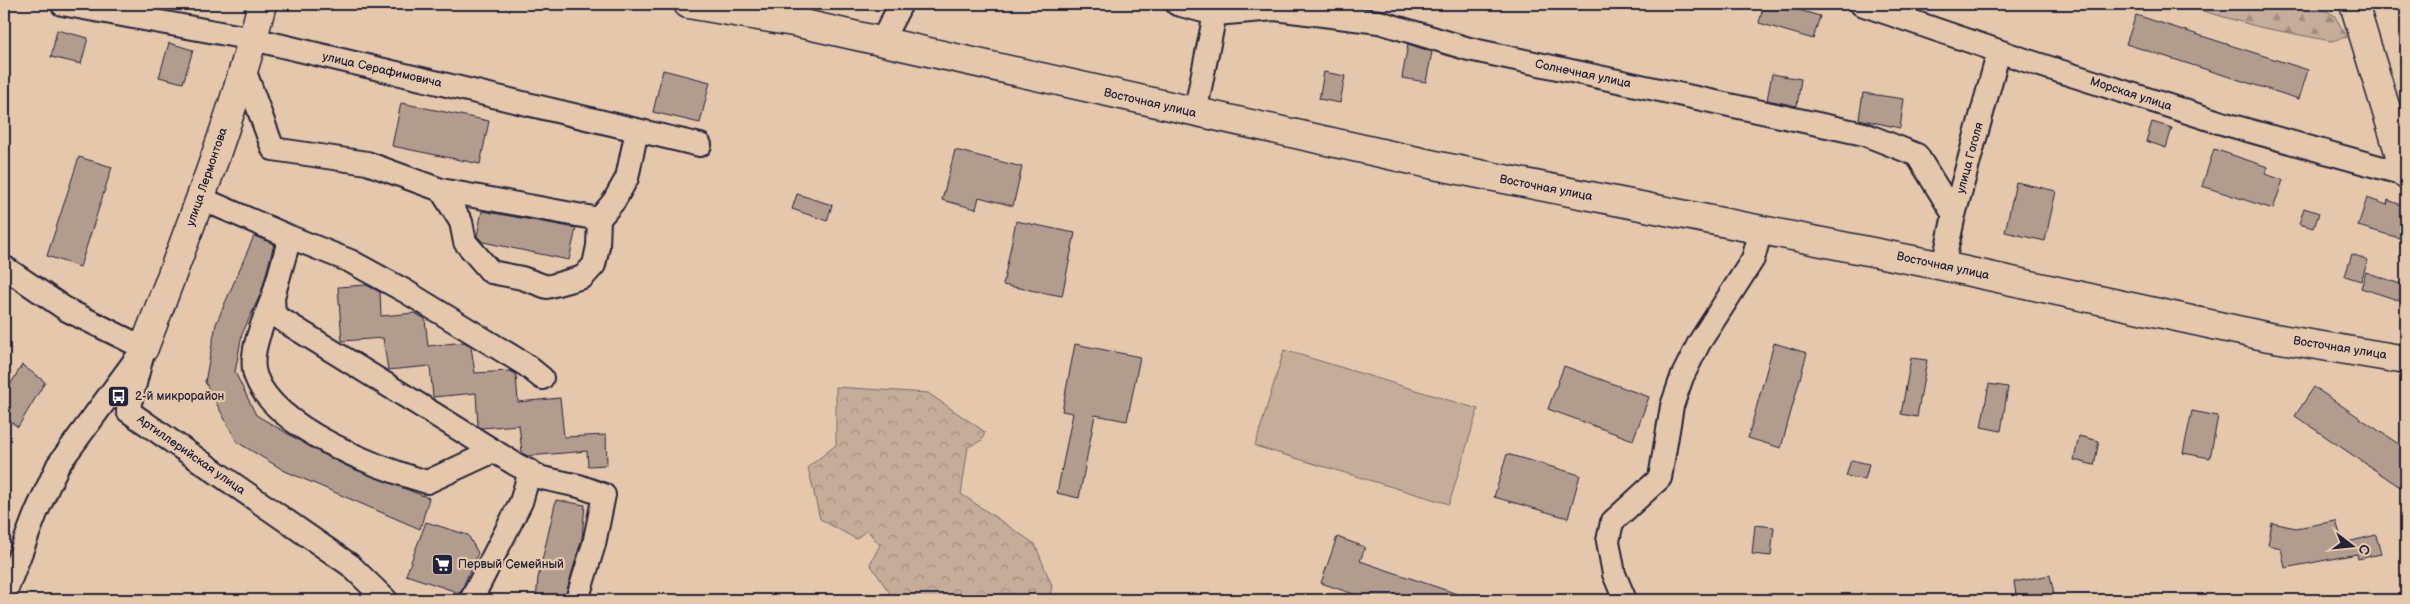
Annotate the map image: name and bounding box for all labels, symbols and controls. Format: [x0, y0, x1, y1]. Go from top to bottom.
street label: улица Серафимовича [321, 49, 443, 91]
street label: Солнечная улица [1534, 57, 1632, 91]
street label: Морская улица [2088, 74, 2174, 114]
street label: Восточная улица [1102, 85, 1198, 121]
street label: улица Гоголя [1953, 120, 1987, 195]
street label: улица Лермонтова [183, 126, 231, 228]
street label: Восточная улица [1498, 172, 1594, 204]
street label: Восточная улица [1895, 249, 1991, 283]
street label: Восточная улица [2292, 333, 2388, 363]
bus stop icon: 2-й микрорайон [107, 384, 131, 408]
place label: 2-й микрорайон [135, 389, 224, 404]
street label: Артиллерийская улица [133, 411, 248, 498]
north arrow [2328, 522, 2378, 572]
text: С [2354, 542, 2374, 557]
supermarket icon: Первый Семейный [430, 552, 454, 576]
place label: Первый Семейный [458, 557, 564, 572]

